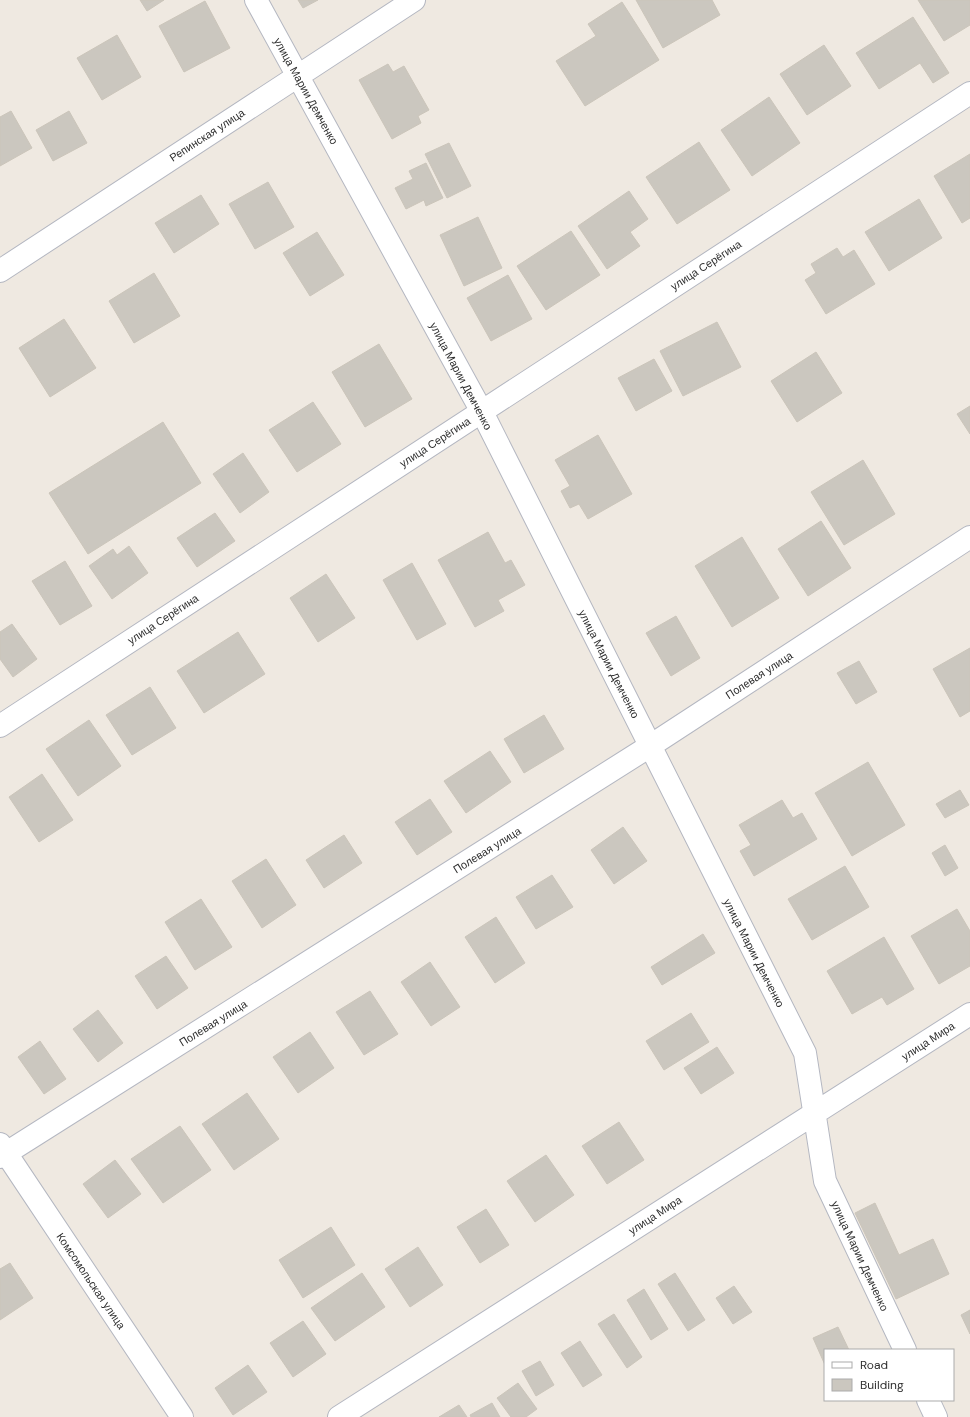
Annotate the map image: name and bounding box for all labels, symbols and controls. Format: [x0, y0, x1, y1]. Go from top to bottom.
street label: улица Марии Демченко [271, 35, 341, 147]
street label: Репинская улица [167, 105, 248, 165]
street label: улица Серёгина [668, 236, 745, 293]
street label: улица Марии Демченко [427, 320, 495, 432]
street label: улица Серёгина [397, 413, 474, 470]
street label: улица Серёгина [125, 590, 202, 647]
street label: улица Марии Демченко [576, 607, 642, 721]
street label: Полевая улица [723, 648, 796, 702]
street label: Полевая улица [451, 823, 524, 876]
street label: улица Марии Демченко [721, 896, 787, 1010]
street label: Полевая улица [177, 996, 250, 1049]
street label: улица Мира [899, 1018, 958, 1063]
street label: улица Мира [626, 1192, 685, 1237]
street label: улица Марии Демченко [828, 1199, 892, 1313]
street label: Комсомольская улица [54, 1230, 129, 1333]
legend [824, 1349, 954, 1401]
text: Road [860, 1357, 888, 1373]
text: Building [860, 1377, 904, 1393]

